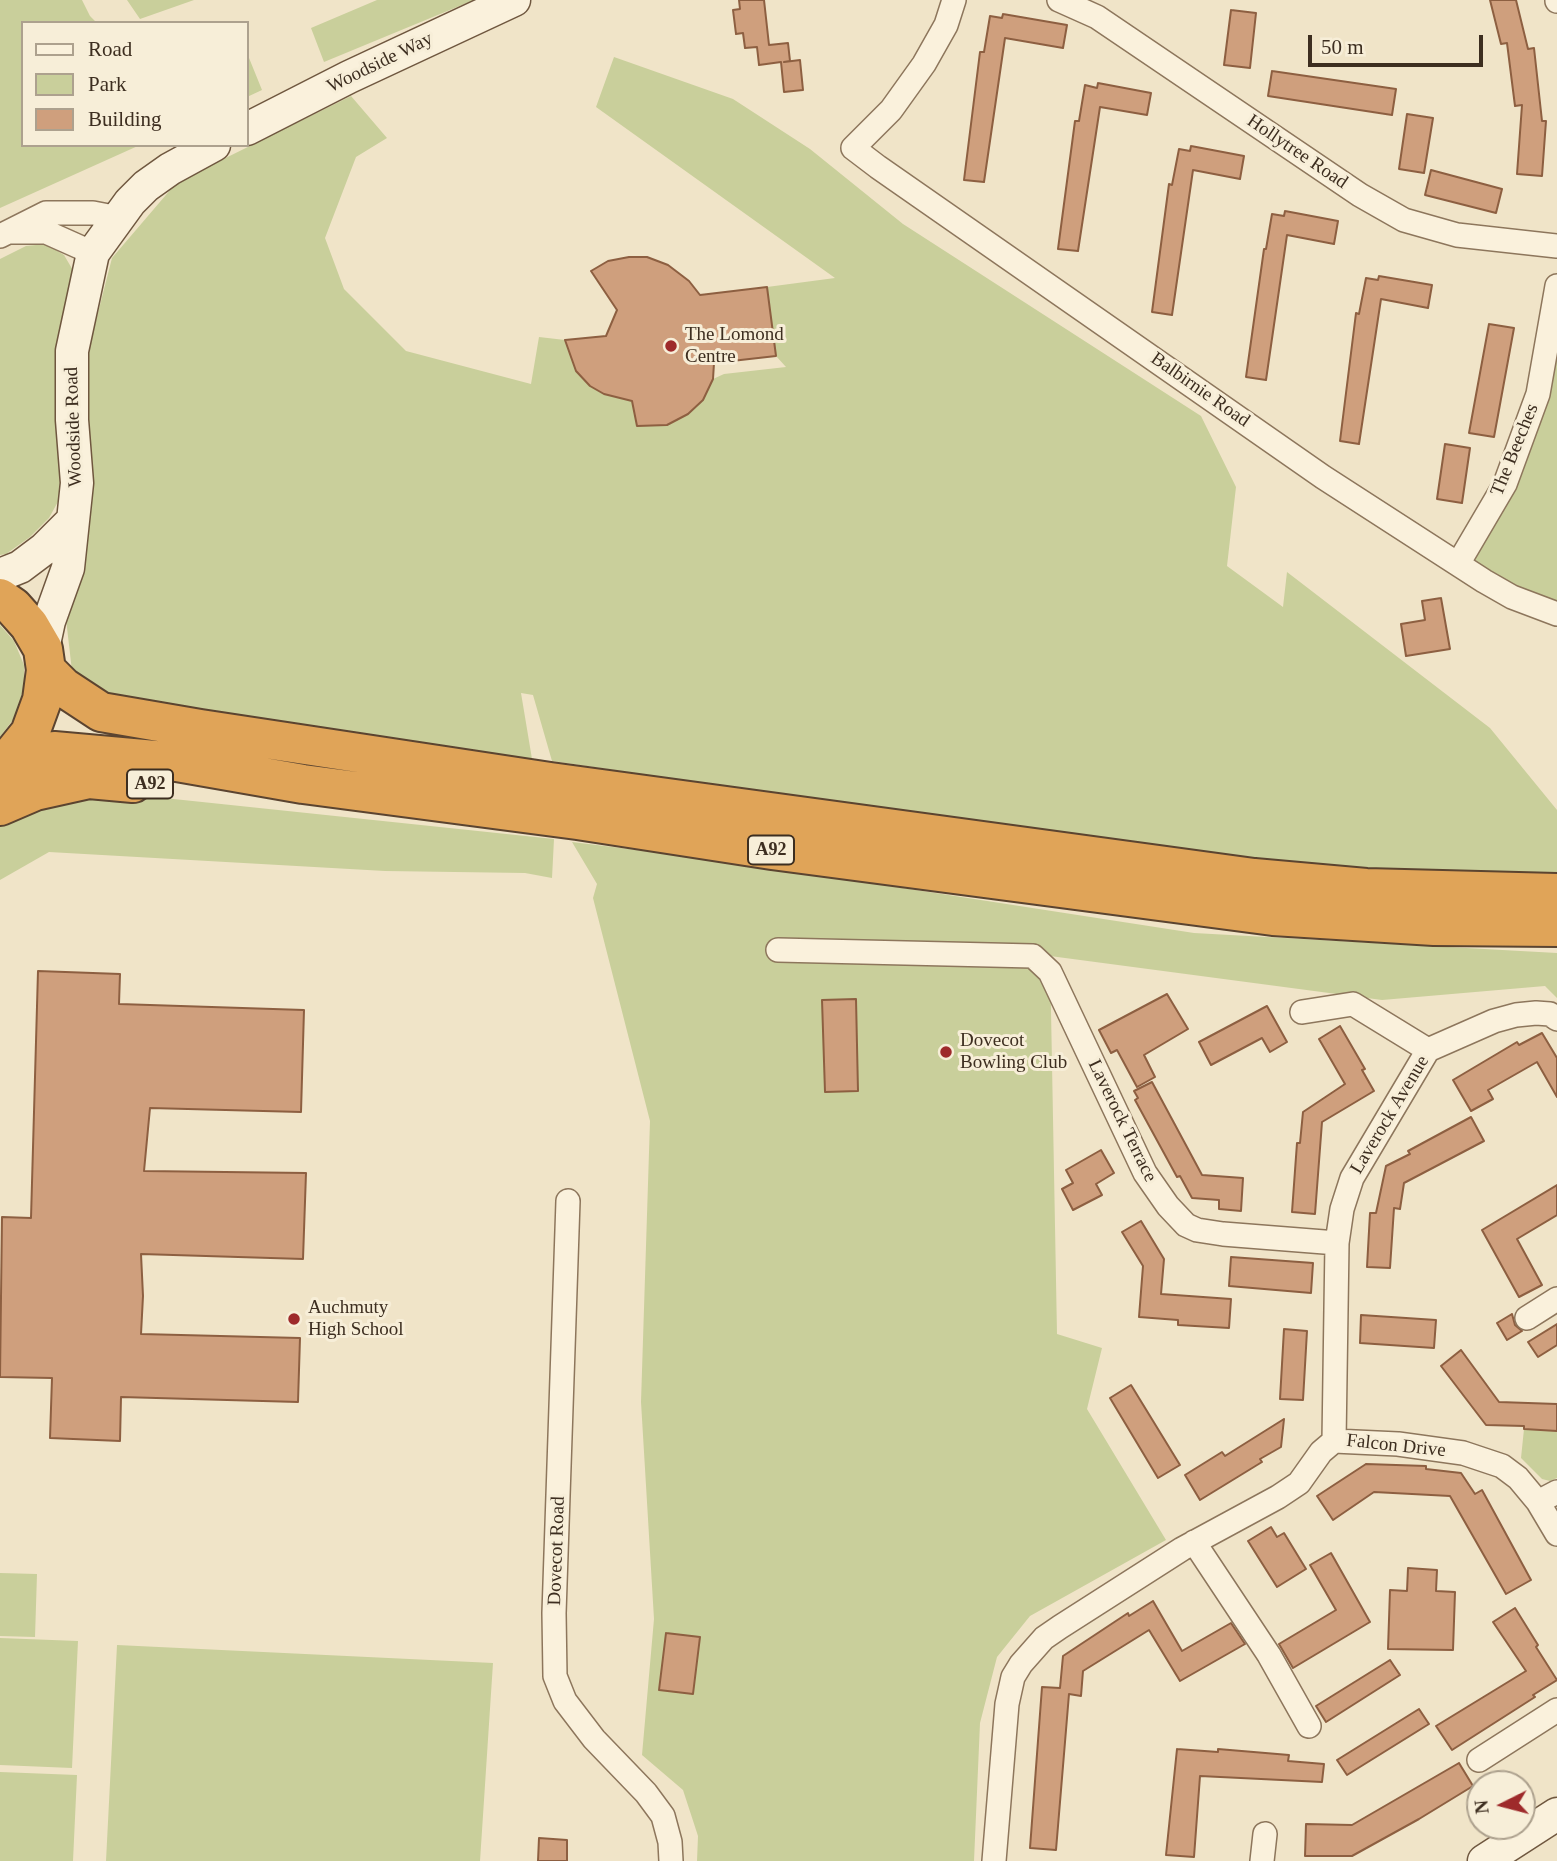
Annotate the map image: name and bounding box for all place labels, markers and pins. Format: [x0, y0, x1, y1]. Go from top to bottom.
place label: The Lomond Centre [685, 324, 784, 368]
marker: The Lomond Centre [663, 338, 679, 354]
place label: Dovecot Bowling Club [960, 1030, 1067, 1074]
marker: Dovecot Bowling Club [938, 1044, 954, 1060]
place label: Auchmuty High School [308, 1297, 404, 1341]
marker: Auchmuty High School [286, 1311, 302, 1327]

